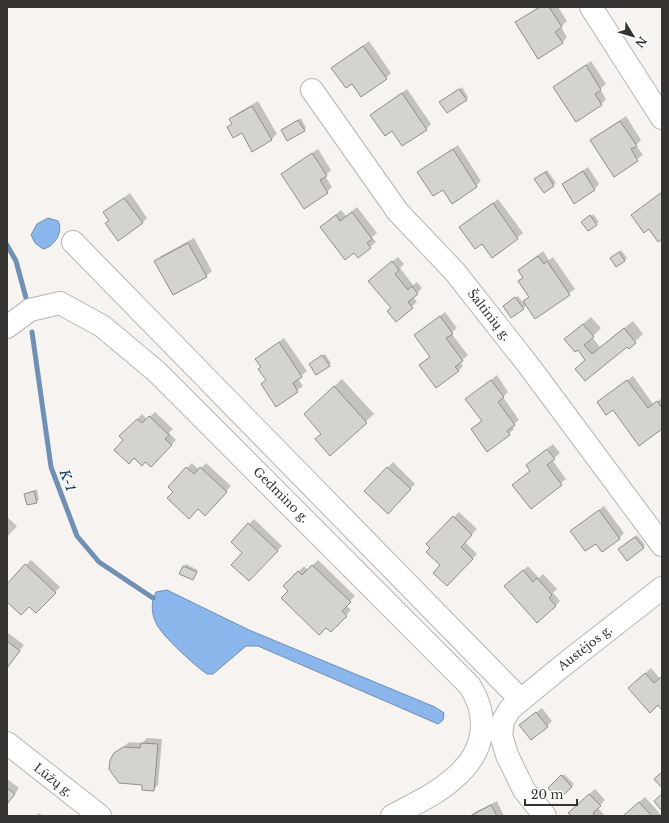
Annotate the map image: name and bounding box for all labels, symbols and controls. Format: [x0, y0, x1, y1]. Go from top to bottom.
north arrow [613, 16, 653, 56]
text: N [632, 34, 650, 51]
street label: Šaltinių g. [465, 285, 515, 343]
street label: Gedmino g. [250, 464, 312, 526]
water label: K-1 [55, 466, 79, 494]
street label: Austėjos g. [554, 622, 615, 674]
street label: Lūžų g. [31, 760, 76, 799]
scale bar [525, 781, 577, 807]
text: 20 m [531, 787, 563, 802]

